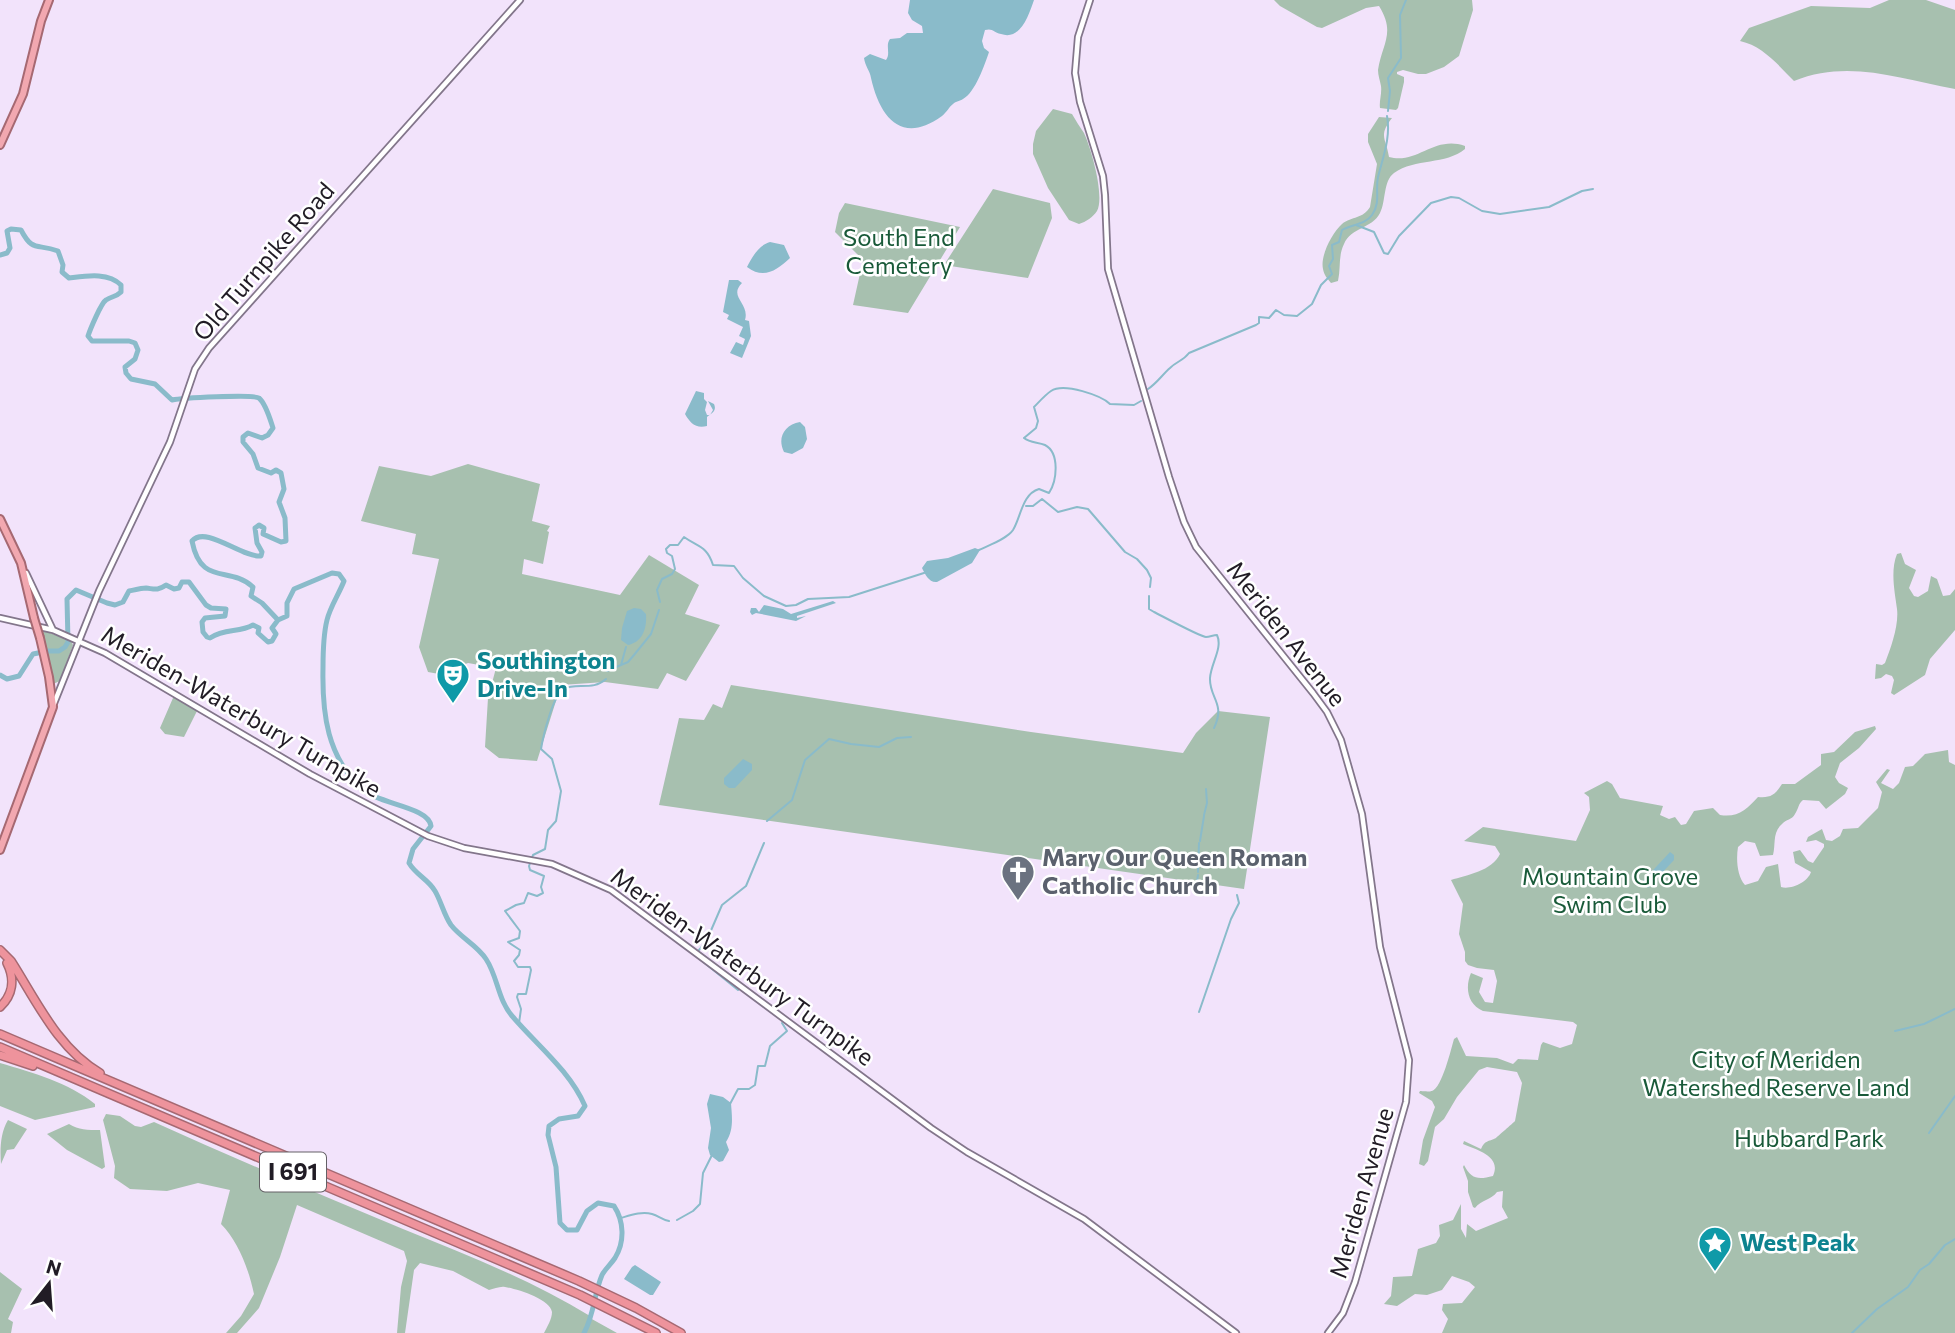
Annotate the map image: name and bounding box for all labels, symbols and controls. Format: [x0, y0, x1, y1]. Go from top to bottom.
street label: Old Turnpike Road [186, 176, 340, 346]
park label: South End Cemetery [843, 222, 955, 279]
street label: Meriden Avenue [1222, 555, 1353, 711]
street label: Meriden-Waterbury Turnpike [97, 619, 387, 803]
place label: Southington Drive-In [477, 645, 616, 702]
theatre icon: Southington Drive-In [434, 656, 472, 705]
place label: Mary Our Queen Roman Catholic Church [1042, 842, 1307, 899]
church icon: Mary Our Queen Roman Catholic Church [999, 853, 1037, 902]
street label: Meriden-Waterbury Turnpike [606, 861, 880, 1071]
park label: Mountain Grove Swim Club [1522, 861, 1698, 918]
park label: City of Meriden Watershed Reserve Land [1642, 1044, 1910, 1101]
street label: Meriden Avenue [1322, 1104, 1399, 1281]
park label: Hubbard Park [1734, 1123, 1884, 1152]
road number: I 691 [260, 1152, 326, 1191]
place icon: West Peak [1696, 1224, 1734, 1273]
place label: West Peak [1740, 1227, 1856, 1256]
north arrow [14, 1249, 84, 1319]
text: N [44, 1254, 64, 1280]

